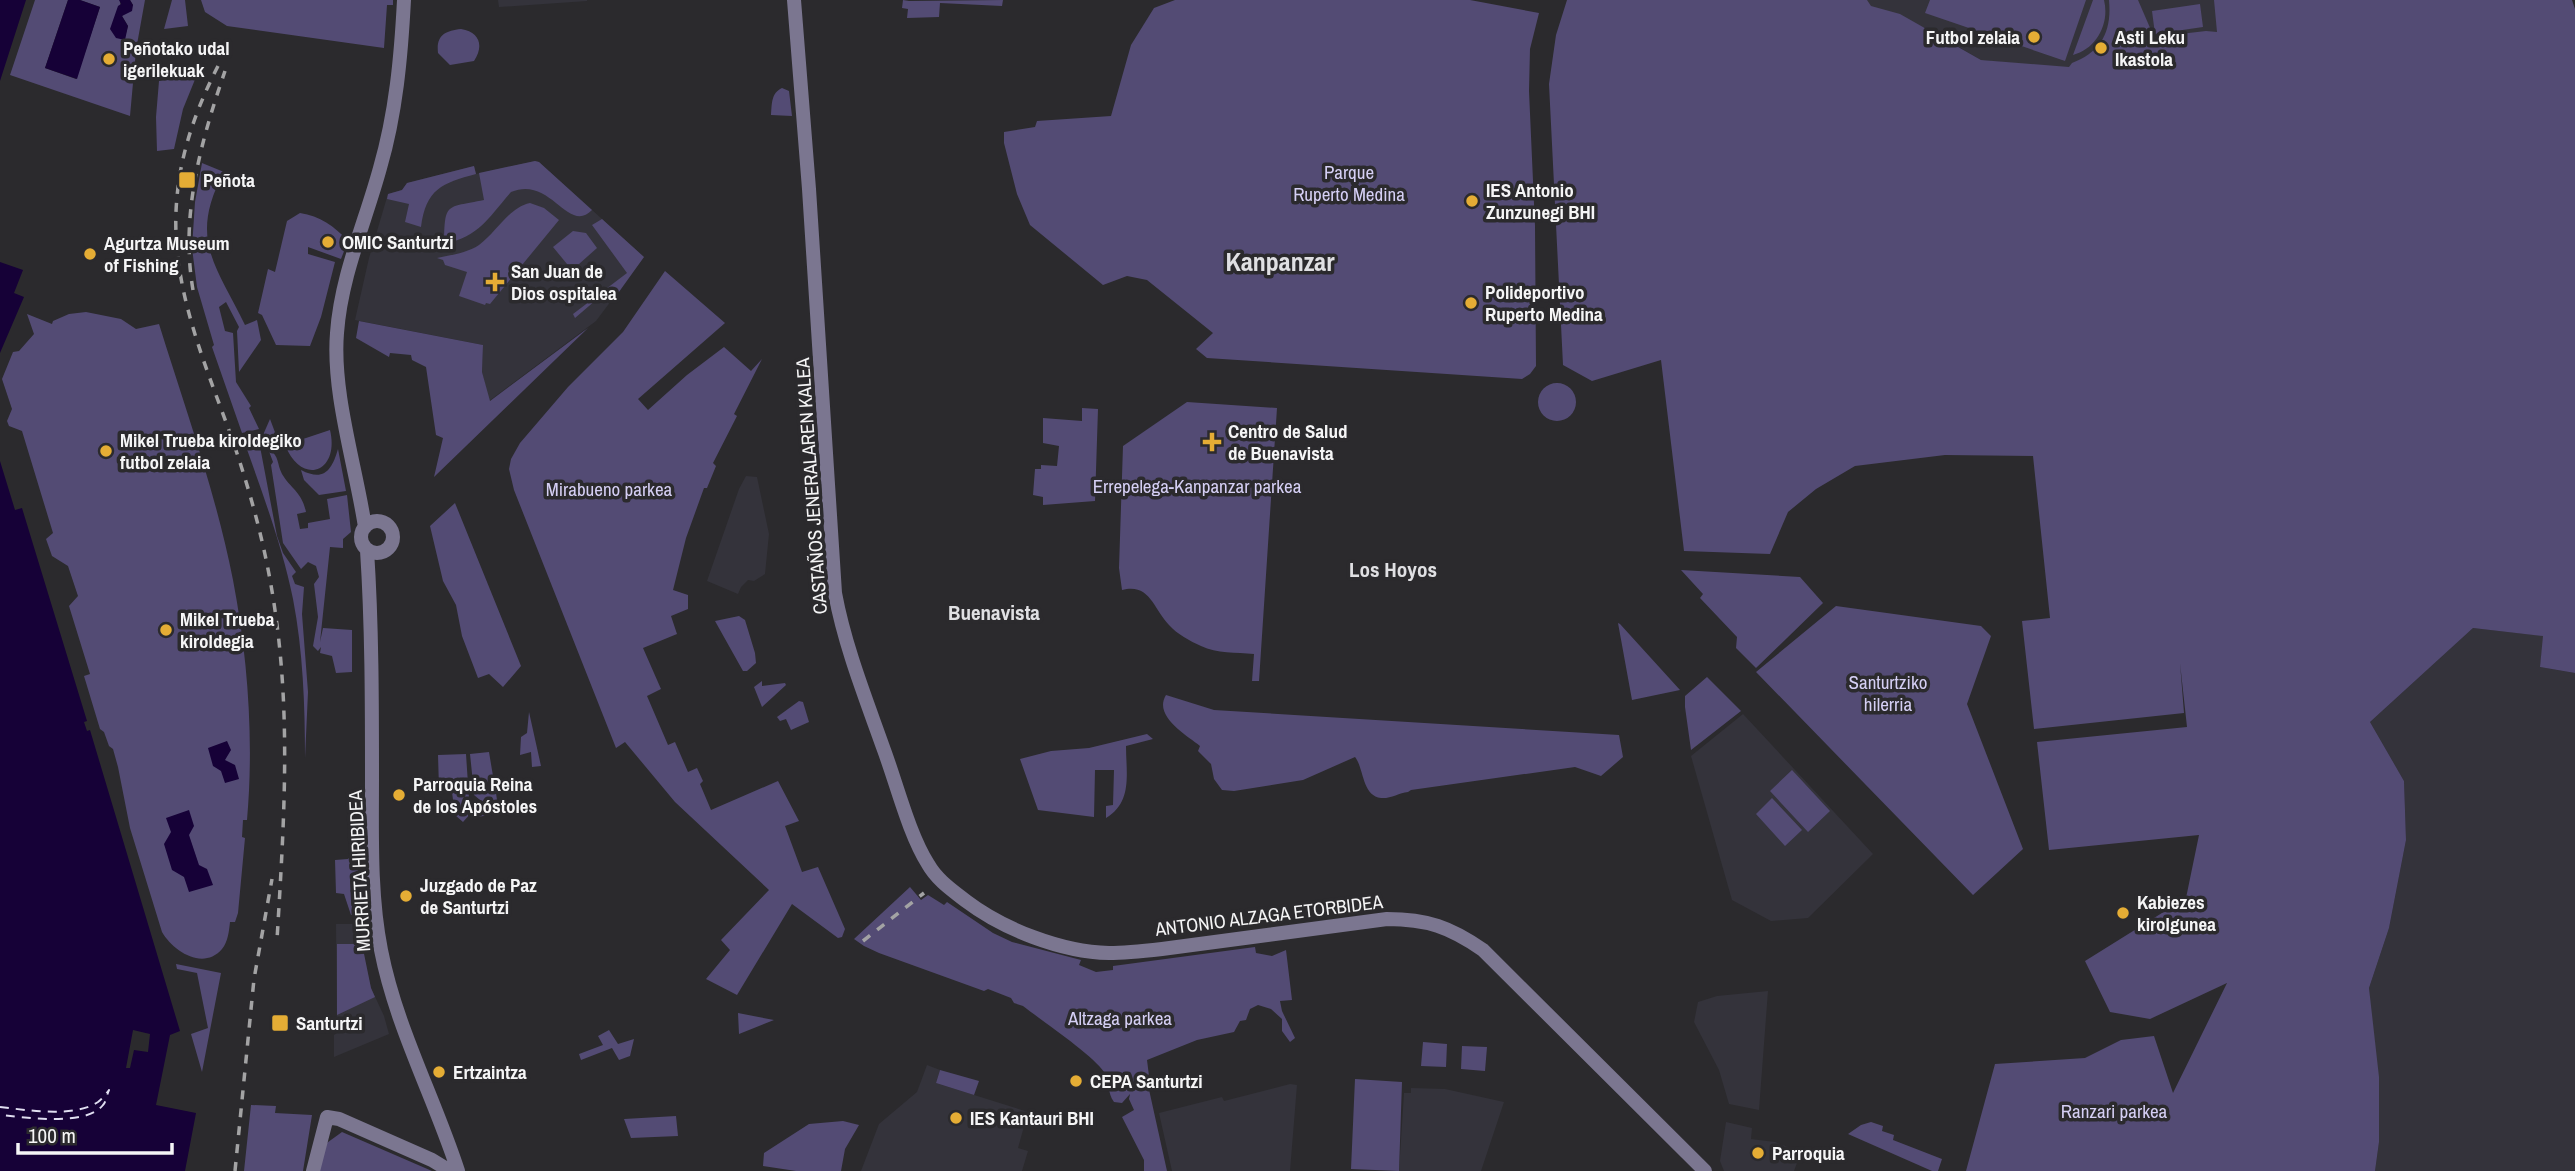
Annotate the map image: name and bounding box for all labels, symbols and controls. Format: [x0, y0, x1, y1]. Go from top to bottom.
place label: Futbol zelaia [1926, 24, 2020, 50]
place label: Asti Leku Ikastola [2115, 24, 2185, 72]
marker: Futbol zelaia [2026, 29, 2042, 45]
place label: Peñotako udal igerilekuak [123, 35, 230, 83]
marker: Asti Leku Ikastola [2093, 40, 2109, 56]
marker: Peñotako udal igerilekuak [101, 51, 117, 67]
park label: Parque Ruperto Medina [1293, 159, 1405, 207]
place label: Peñota [203, 167, 255, 193]
marker: Peñota [177, 170, 197, 190]
place label: IES Antonio Zunzunegi BHI [1486, 177, 1595, 225]
marker: IES Antonio Zunzunegi BHI [1464, 193, 1480, 209]
place label: OMIC Santurtzi [342, 229, 454, 255]
place label: Agurtza Museum of Fishing [104, 230, 230, 278]
marker: OMIC Santurtzi [320, 234, 336, 250]
district label: Kanpanzar [1226, 244, 1335, 279]
marker: Agurtza Museum of Fishing [82, 246, 98, 262]
place label: San Juan de Dios ospitalea [511, 258, 617, 306]
marker: San Juan de Dios ospitalea [485, 272, 505, 292]
place label: Polideportivo Ruperto Medina [1485, 279, 1603, 327]
marker: Polideportivo Ruperto Medina [1463, 295, 1479, 311]
street label: CASTAÑOS JENERALAREN KALEA [789, 356, 833, 615]
place label: Centro de Salud de Buenavista [1228, 418, 1347, 466]
place label: Mikel Trueba kiroldegiko futbol zelaia [120, 427, 302, 475]
marker: Centro de Salud de Buenavista [1202, 432, 1222, 452]
marker: Mikel Trueba kiroldegiko futbol zelaia [98, 443, 114, 459]
park label: Errepelega-Kanpanzar parkea [1093, 473, 1302, 499]
park label: Mirabueno parkea [546, 476, 673, 502]
district label: Los Hoyos [1349, 555, 1437, 584]
district label: Buenavista [948, 598, 1040, 627]
place label: Mikel Trueba kiroldegia [180, 606, 275, 654]
marker: Mikel Trueba kiroldegia [158, 622, 174, 638]
park label: Santurtziko hilerria [1849, 669, 1927, 717]
place label: Parroquia Reina de los Apóstoles [413, 771, 537, 819]
marker: Parroquia Reina de los Apóstoles [391, 787, 407, 803]
street label: MURRIETA HIRIBIDEA [342, 789, 376, 952]
place label: Juzgado de Paz de Santurtzi [420, 872, 537, 920]
marker: Juzgado de Paz de Santurtzi [398, 888, 414, 904]
street label: ANTONIO ALZAGA ETORBIDEA [1153, 888, 1385, 942]
place label: Kabiezes kirolgunea [2137, 889, 2216, 937]
marker: Kabiezes kirolgunea [2115, 905, 2131, 921]
park label: Altzaga parkea [1067, 1005, 1172, 1031]
place label: Santurtzi [296, 1010, 363, 1036]
marker: Santurtzi [270, 1013, 290, 1033]
place label: Ertzaintza [453, 1059, 527, 1085]
marker: Ertzaintza [431, 1064, 447, 1080]
place label: CEPA Santurtzi [1090, 1068, 1203, 1094]
marker: CEPA Santurtzi [1068, 1073, 1084, 1089]
park label: Ranzari parkea [2061, 1098, 2168, 1124]
place label: IES Kantauri BHI [970, 1105, 1094, 1131]
marker: IES Kantauri BHI [948, 1110, 964, 1126]
scale bar [18, 1112, 172, 1156]
text: 100 m [28, 1121, 76, 1150]
place label: Parroquia [1772, 1140, 1845, 1166]
marker: Parroquia [1750, 1145, 1766, 1161]

